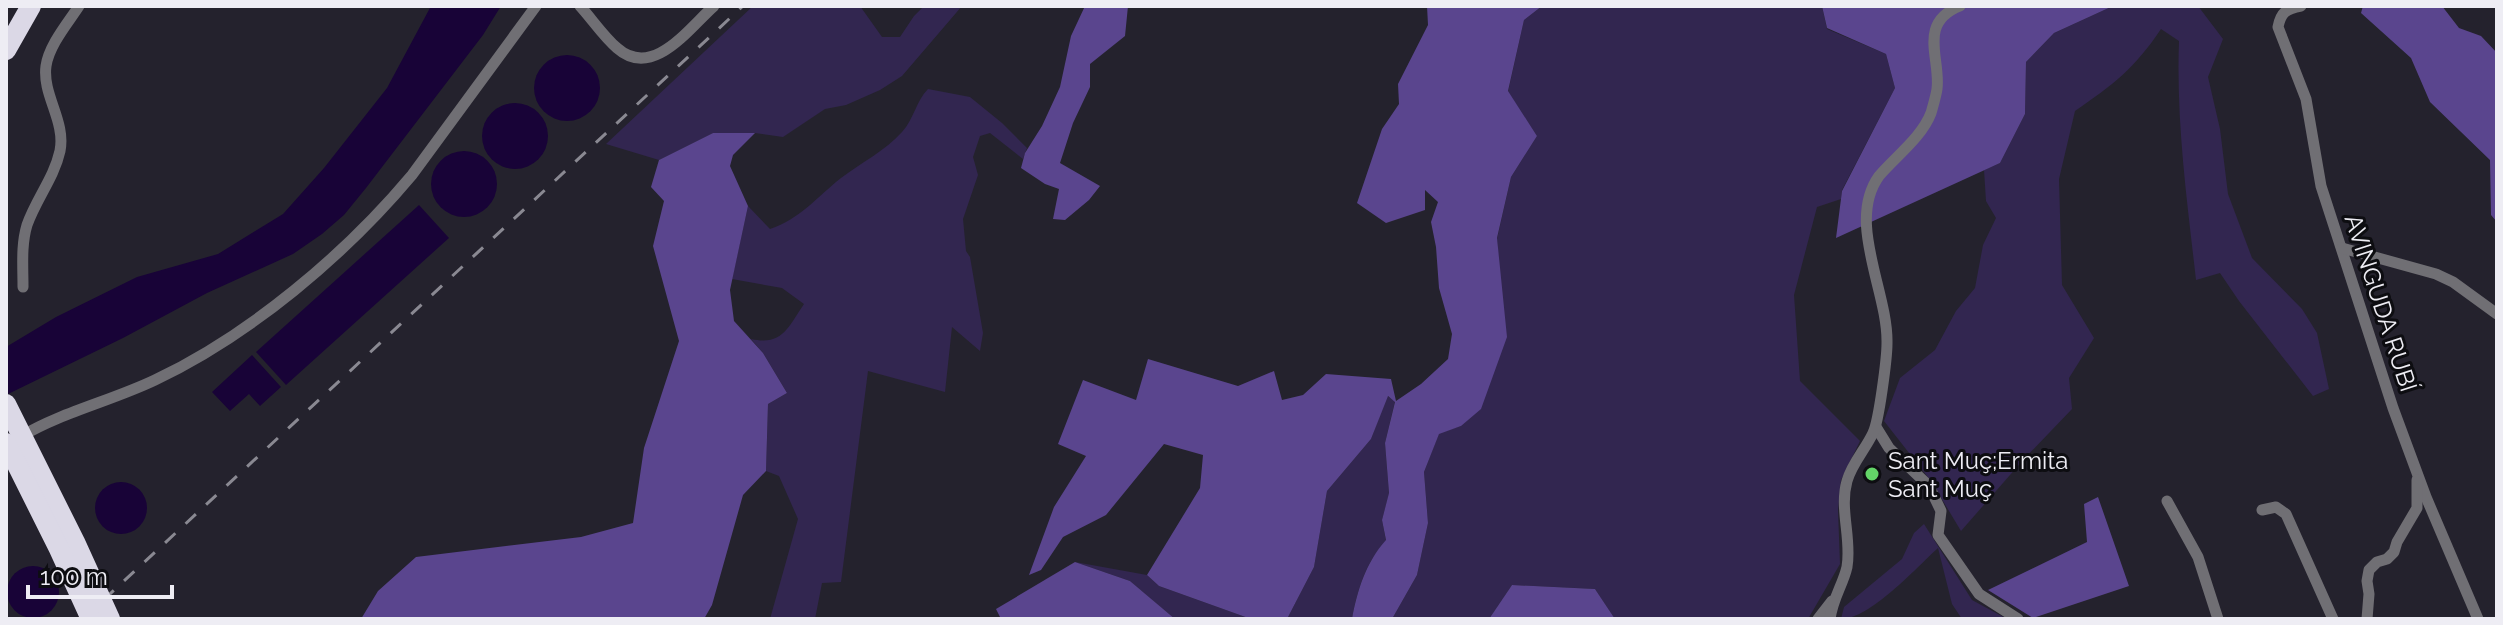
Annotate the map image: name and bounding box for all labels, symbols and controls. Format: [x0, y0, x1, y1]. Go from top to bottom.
street label: AVINGUDA RUBÍ [2339, 211, 2423, 395]
place label: Sant Muç;Ermita Sant Muç [1888, 446, 2068, 503]
marker: Sant Muç;Ermita Sant Muç [1863, 465, 1881, 483]
scale bar [28, 549, 172, 599]
text: 100 m [40, 562, 108, 591]

